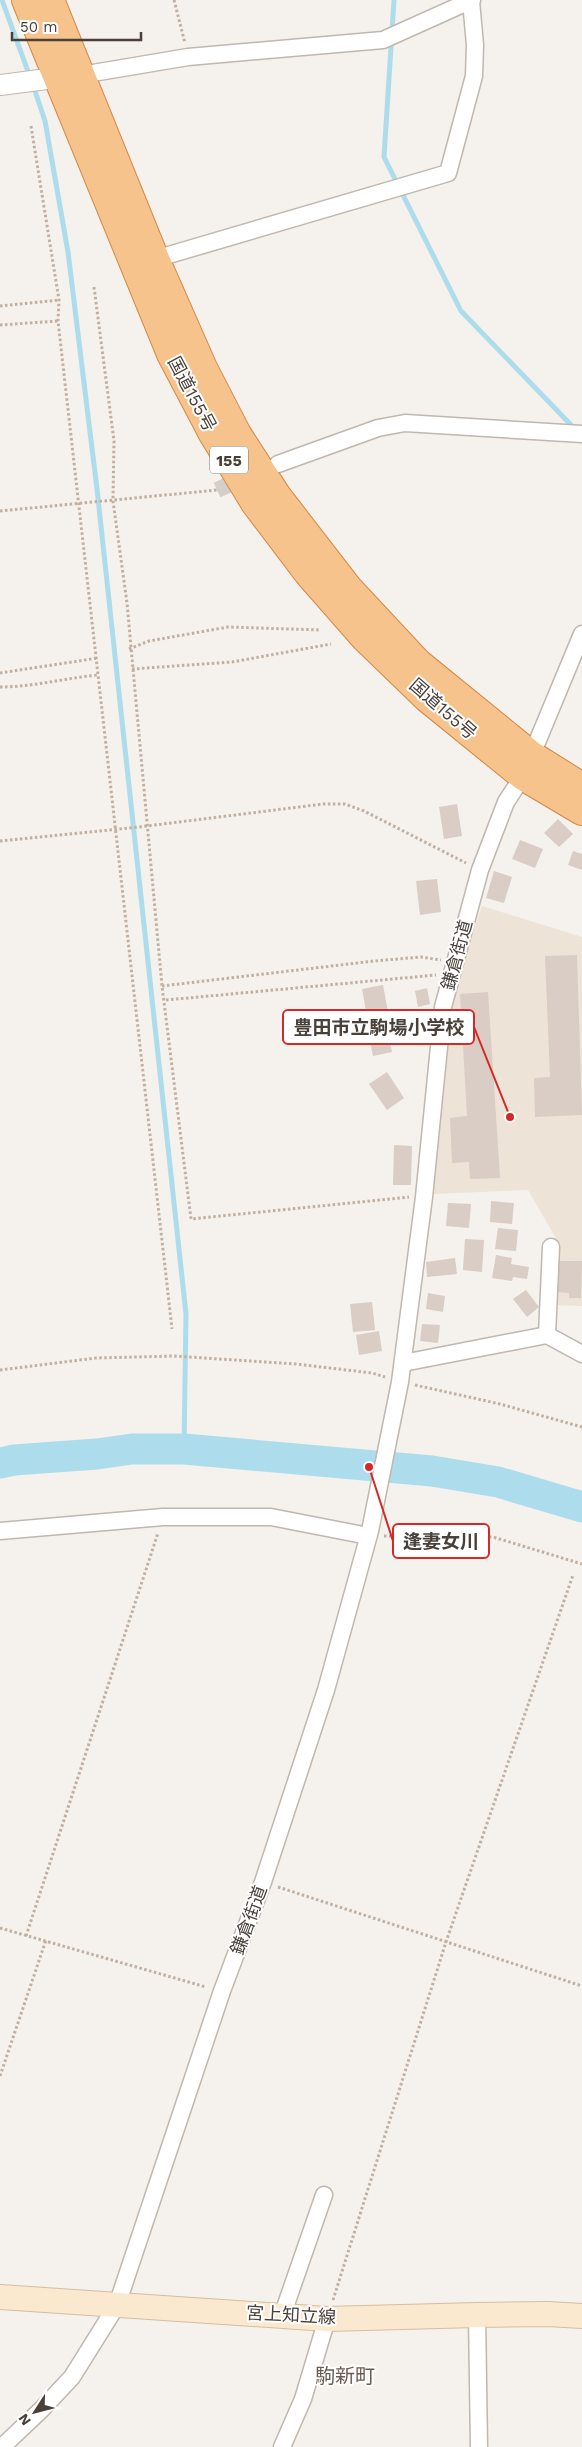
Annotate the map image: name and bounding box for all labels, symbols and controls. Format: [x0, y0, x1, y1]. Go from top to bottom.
scale bar [12, 10, 141, 42]
text: 50 m [20, 18, 57, 36]
street label: 国道155号 [164, 353, 221, 435]
road number: 155 [210, 446, 248, 474]
street label: 国道155号 [406, 674, 481, 743]
street label: 鎌倉街道 [437, 917, 476, 992]
callout: 豊田市立駒場小学校 [283, 1010, 474, 1044]
text: 豊田市立駒場小学校 [293, 1016, 465, 1039]
callout: 逢妻女川 [393, 1524, 489, 1558]
text: 逢妻女川 [403, 1530, 479, 1553]
street label: 鎌倉街道 [226, 1882, 271, 1957]
street label: 宮上知立線 [246, 2302, 337, 2327]
district label: 駒新町 [315, 2364, 375, 2388]
north arrow [10, 2387, 60, 2437]
text: N [15, 2411, 34, 2429]

